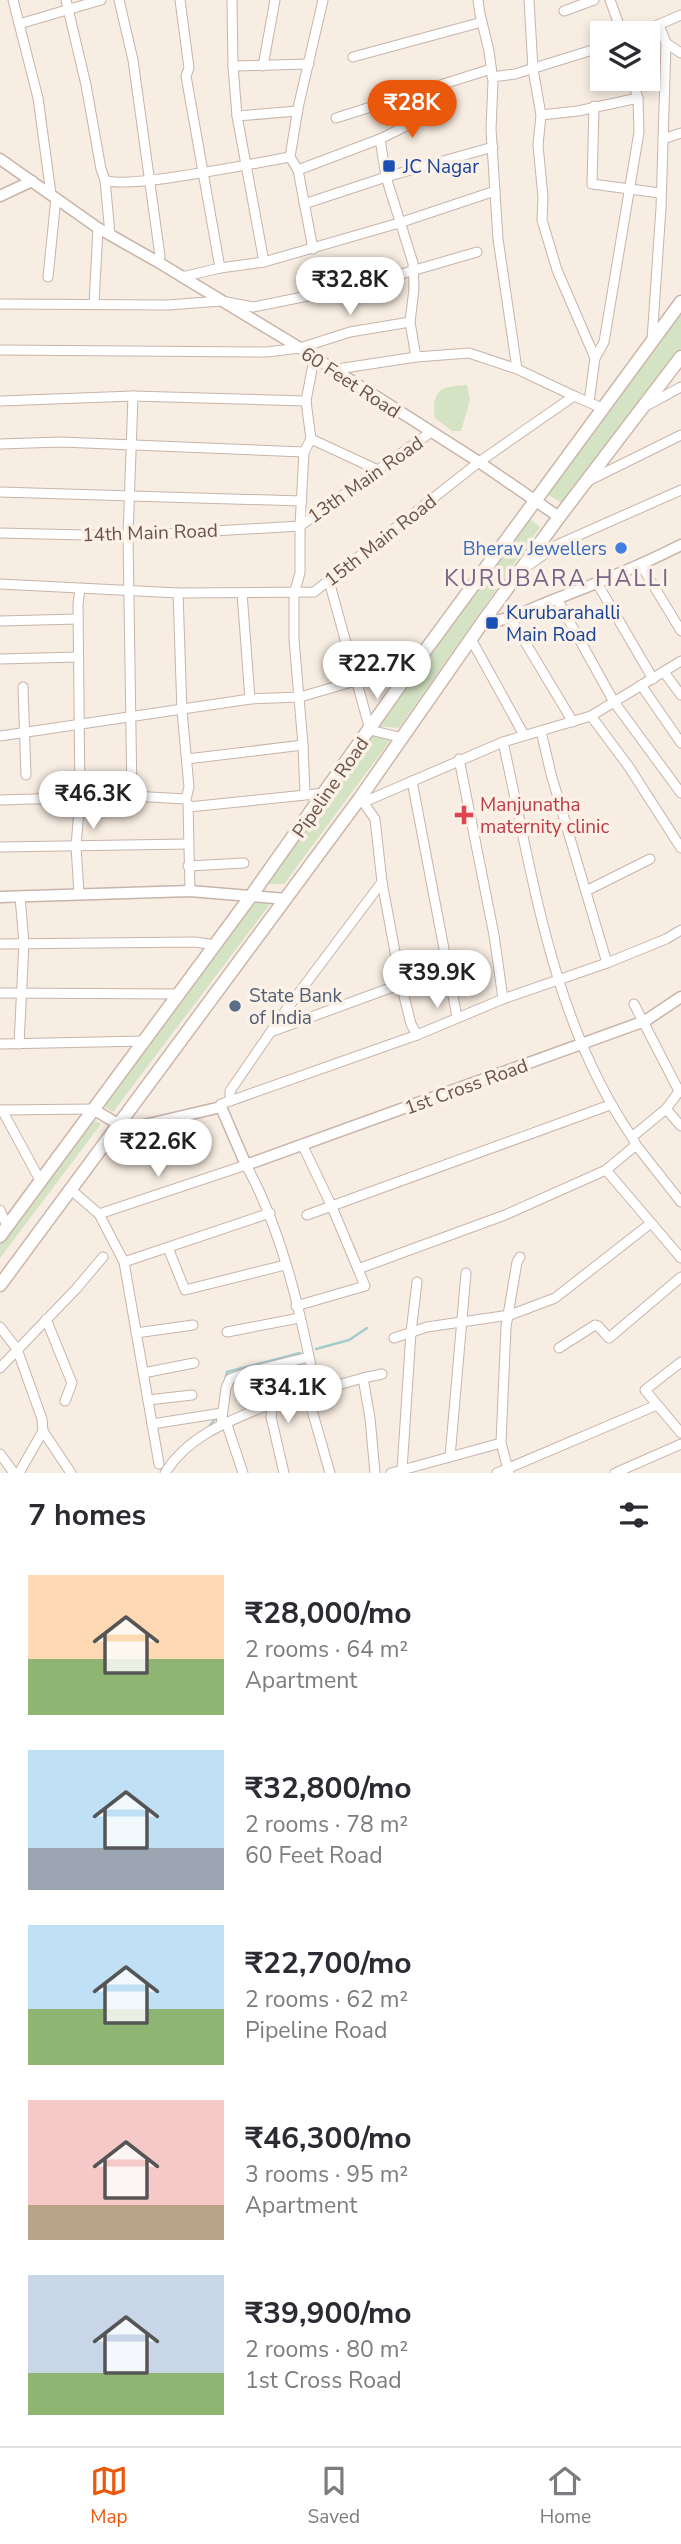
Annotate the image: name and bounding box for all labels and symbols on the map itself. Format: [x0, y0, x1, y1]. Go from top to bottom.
pin: ₹28K [371, 80, 453, 140]
place label: JC Nagar [402, 154, 479, 180]
marker: JC Nagar [381, 158, 397, 174]
pin: ₹32.8K [293, 258, 407, 317]
street label: 60 Feet Road [296, 341, 405, 425]
street label: 13th Main Road [303, 430, 429, 529]
street label: 15th Main Road [319, 489, 442, 593]
street label: 14th Main Road [82, 518, 218, 548]
place label: Bherav Jewellers [463, 536, 607, 562]
marker: Bherav Jewellers [613, 540, 629, 556]
district label: KURUBARA HALLI [444, 563, 670, 594]
place label: Kurubarahalli Main Road [506, 600, 620, 648]
marker: Kurubarahalli Main Road [484, 615, 500, 631]
pin: ₹22.7K [320, 642, 434, 701]
street label: Pipeline Road [286, 732, 375, 843]
pin: ₹46.3K [36, 772, 150, 831]
place label: Manjunatha maternity clinic [480, 792, 609, 840]
marker: Manjunatha maternity clinic [454, 805, 474, 825]
pin: ₹39.9K [380, 950, 494, 1010]
place label: State Bank of India [249, 983, 343, 1031]
marker: State Bank of India [227, 998, 243, 1014]
street label: 1st Cross Road [401, 1053, 532, 1121]
pin: ₹22.6K [101, 1120, 215, 1179]
pin: ₹34.1K [231, 1366, 345, 1425]

